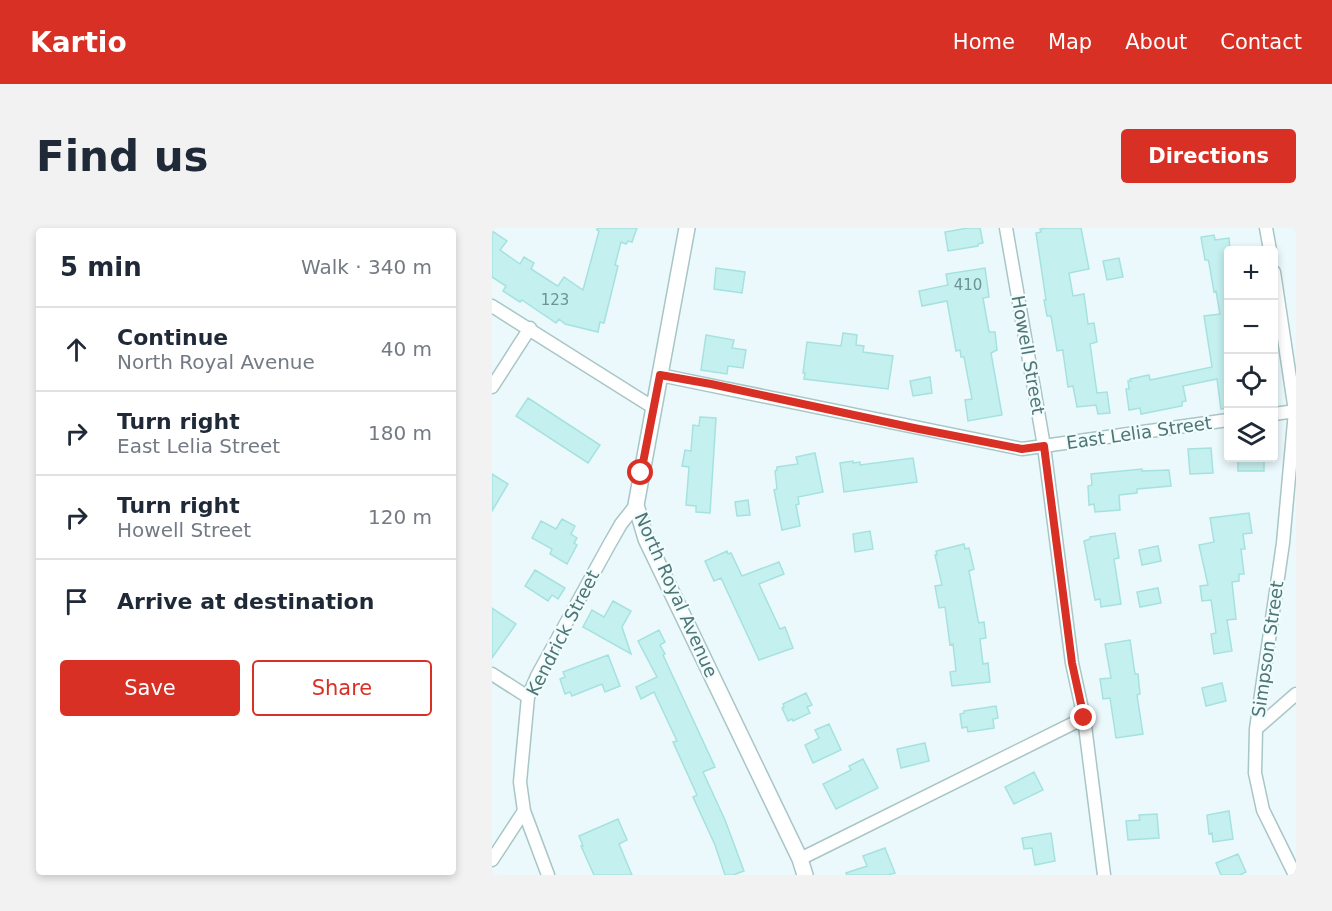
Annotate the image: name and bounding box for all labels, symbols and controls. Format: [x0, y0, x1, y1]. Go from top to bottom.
text: Kartio [30, 26, 127, 59]
text: Home [953, 30, 1015, 54]
text: Map [1048, 30, 1092, 54]
text: About [1125, 30, 1187, 54]
text: Contact [1220, 30, 1302, 54]
button: Directions [1121, 129, 1296, 183]
text: Find us [36, 132, 209, 181]
map controls [1224, 246, 1278, 462]
button: + [1224, 246, 1278, 300]
text: 5 min [60, 252, 142, 282]
text: Walk · 340 m [301, 255, 432, 279]
house number: 410 [954, 276, 982, 294]
house number: 123 [541, 291, 569, 309]
street label: Howell Street [1008, 294, 1049, 416]
button: − [1224, 300, 1278, 354]
text: Continue [117, 325, 228, 350]
icon: ahead [60, 333, 93, 366]
text: 40 m [381, 337, 432, 361]
text: North Royal Avenue [117, 350, 315, 374]
button: locate [1224, 354, 1278, 408]
button: layers [1224, 408, 1278, 462]
text: Turn right [117, 409, 240, 434]
street label: East Lelia Street [1065, 412, 1213, 453]
icon: right [60, 417, 93, 450]
text: 180 m [368, 421, 432, 445]
text: East Lelia Street [117, 434, 280, 458]
route start [627, 459, 653, 485]
text: Turn right [117, 493, 240, 518]
icon: right [60, 501, 93, 534]
text: 120 m [368, 505, 432, 529]
street label: North Royal Avenue [631, 509, 722, 680]
text: Howell Street [117, 518, 251, 542]
street label: Kendrick Street [522, 567, 603, 699]
street label: Simpson Street [1248, 579, 1287, 719]
icon: arrive [60, 585, 93, 618]
text: Arrive at destination [117, 589, 374, 614]
button: Save [60, 660, 240, 716]
button: Share [252, 660, 432, 716]
route end [1070, 704, 1096, 730]

